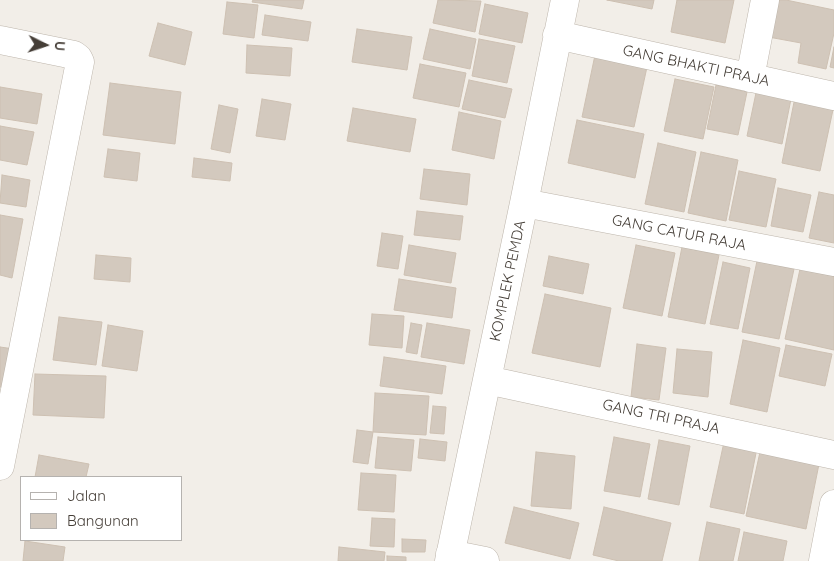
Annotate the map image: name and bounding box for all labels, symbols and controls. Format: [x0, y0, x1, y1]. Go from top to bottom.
north arrow [20, 20, 70, 70]
text: U [51, 40, 69, 52]
street label: GANG BHAKTI PRAJA [621, 42, 771, 90]
street label: GANG CATUR RAJA [611, 211, 747, 255]
street label: KOMPLEK PEMDA [486, 219, 530, 343]
street label: GANG TRI PRAJA [601, 396, 721, 438]
legend [20, 476, 182, 541]
text: Jalan [67, 486, 106, 505]
text: Bangunan [67, 511, 139, 530]

